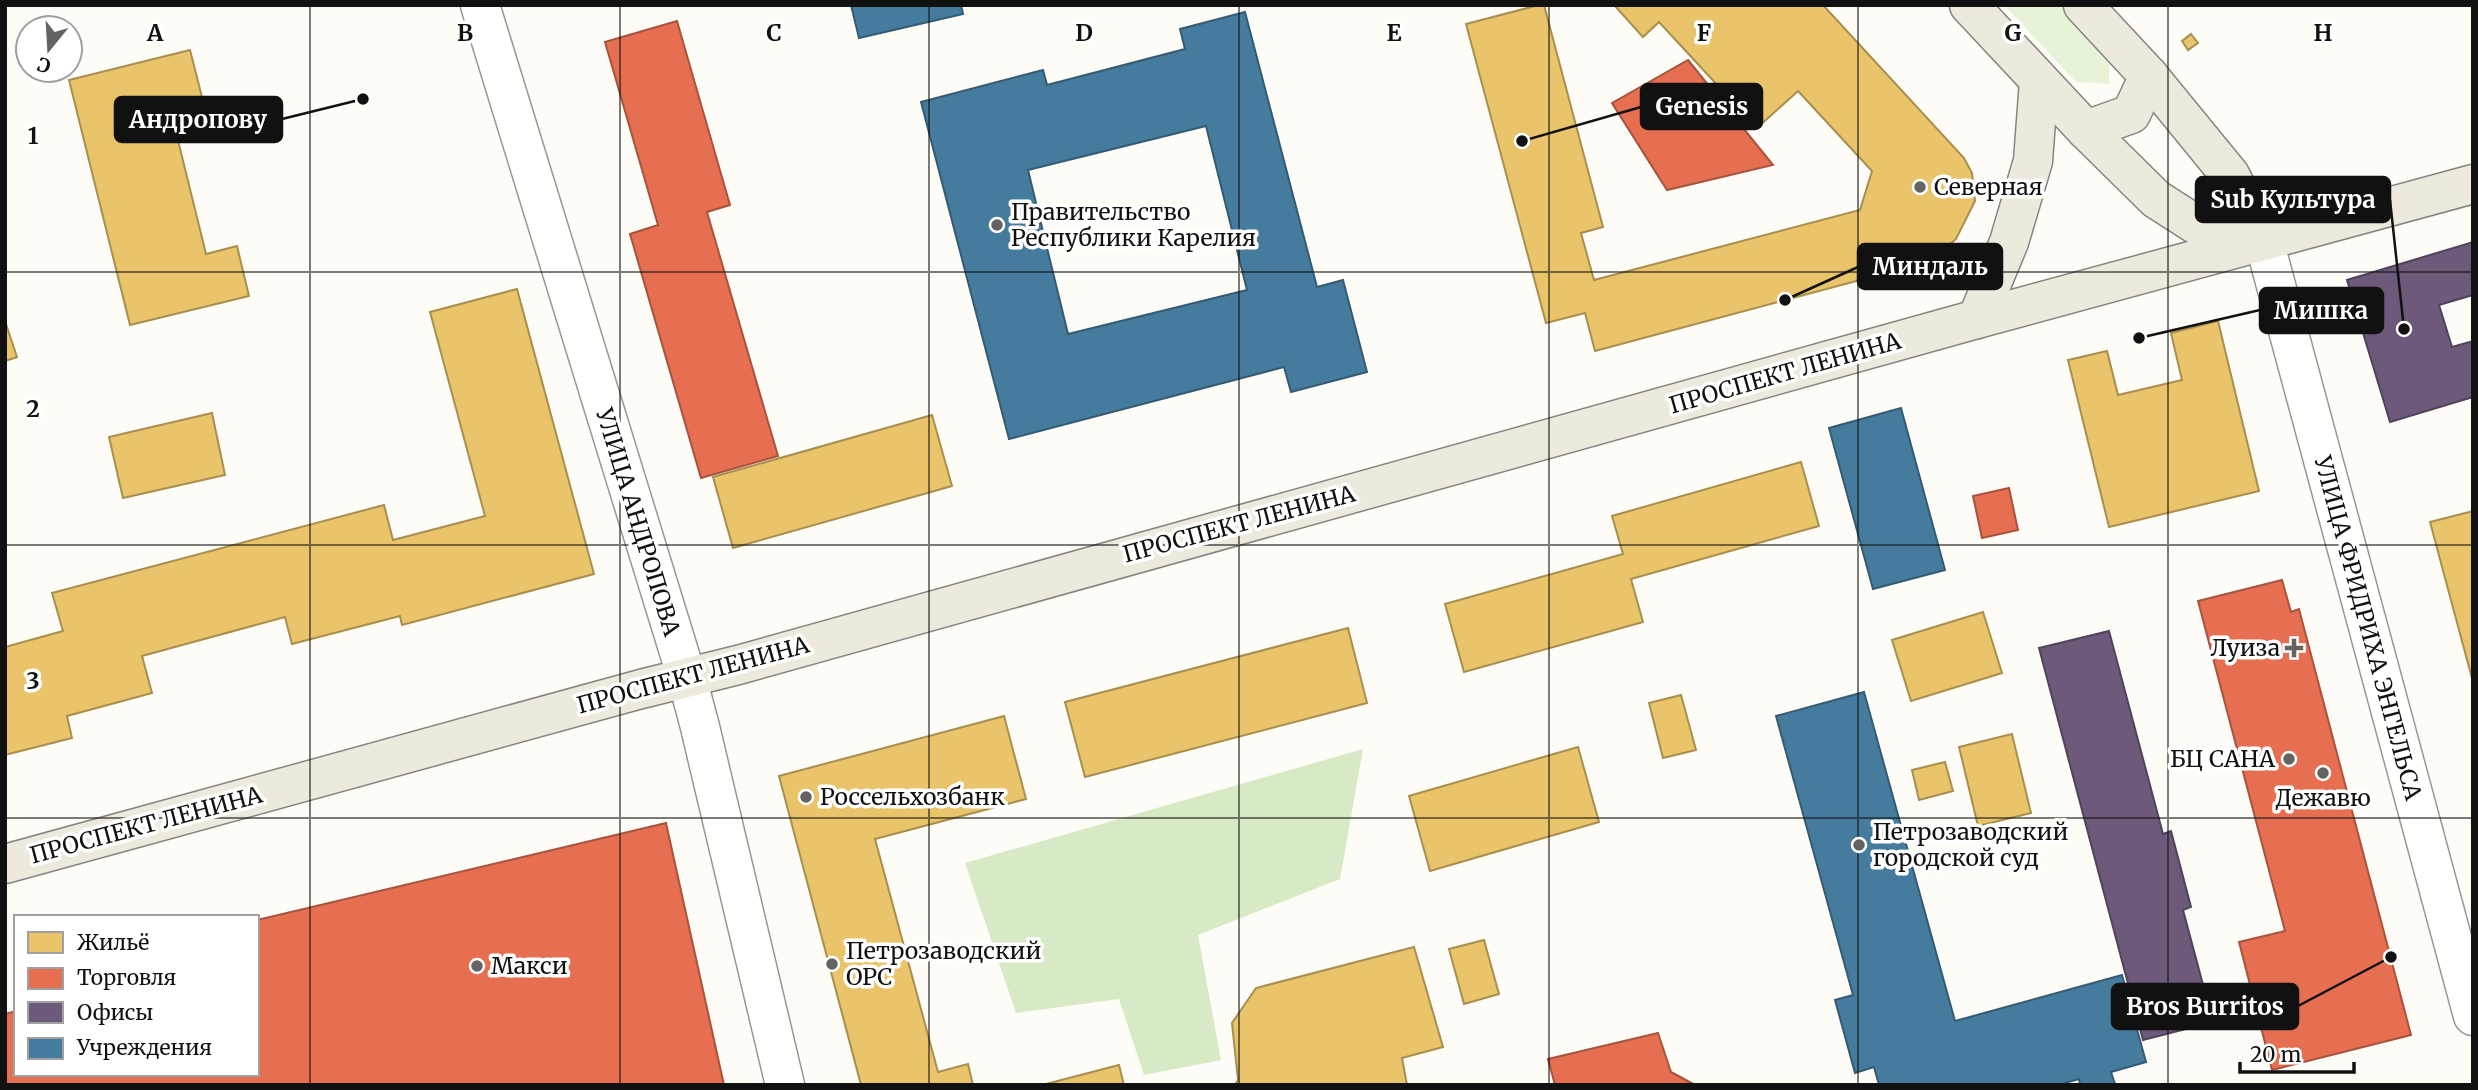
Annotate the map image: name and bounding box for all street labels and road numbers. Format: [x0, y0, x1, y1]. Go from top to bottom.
street label: ПРОСПЕКТ ЛЕНИНА [1666, 325, 1905, 419]
street label: УЛИЦА АНДРОПОВА [590, 404, 687, 640]
street label: УЛИЦА ФРИДРИХА ЭНГЕЛЬСА [2308, 451, 2429, 804]
street label: ПРОСПЕКТ ЛЕНИНА [1119, 478, 1359, 569]
street label: ПРОСПЕКТ ЛЕНИНА [573, 629, 813, 720]
street label: ПРОСПЕКТ ЛЕНИНА [26, 779, 266, 870]

